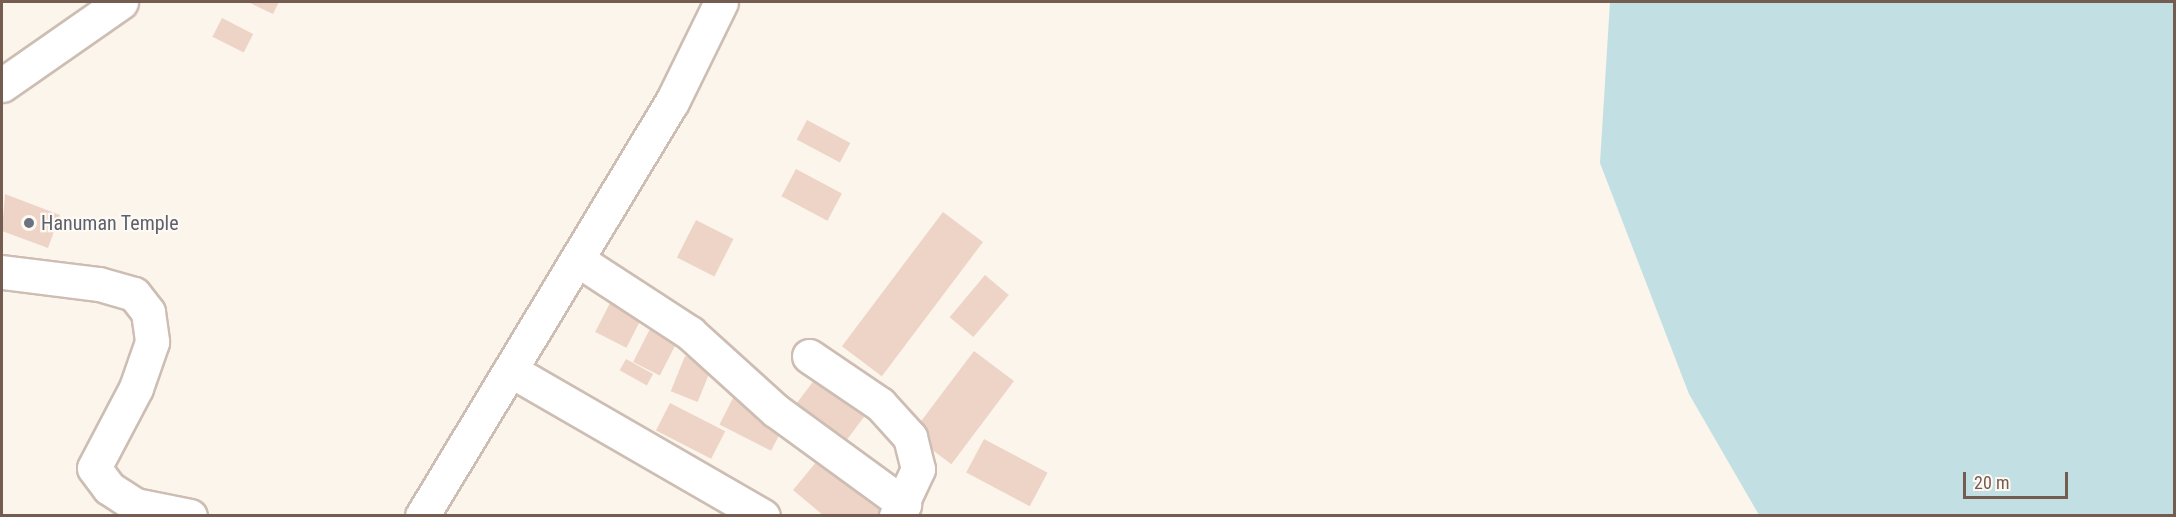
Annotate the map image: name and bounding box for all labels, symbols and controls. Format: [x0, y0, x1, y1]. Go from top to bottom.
place label: Hanuman Temple [41, 211, 179, 235]
marker: Hanuman Temple [22, 216, 36, 230]
scale bar [1966, 460, 2071, 498]
text: 20 m [1974, 472, 2009, 493]

